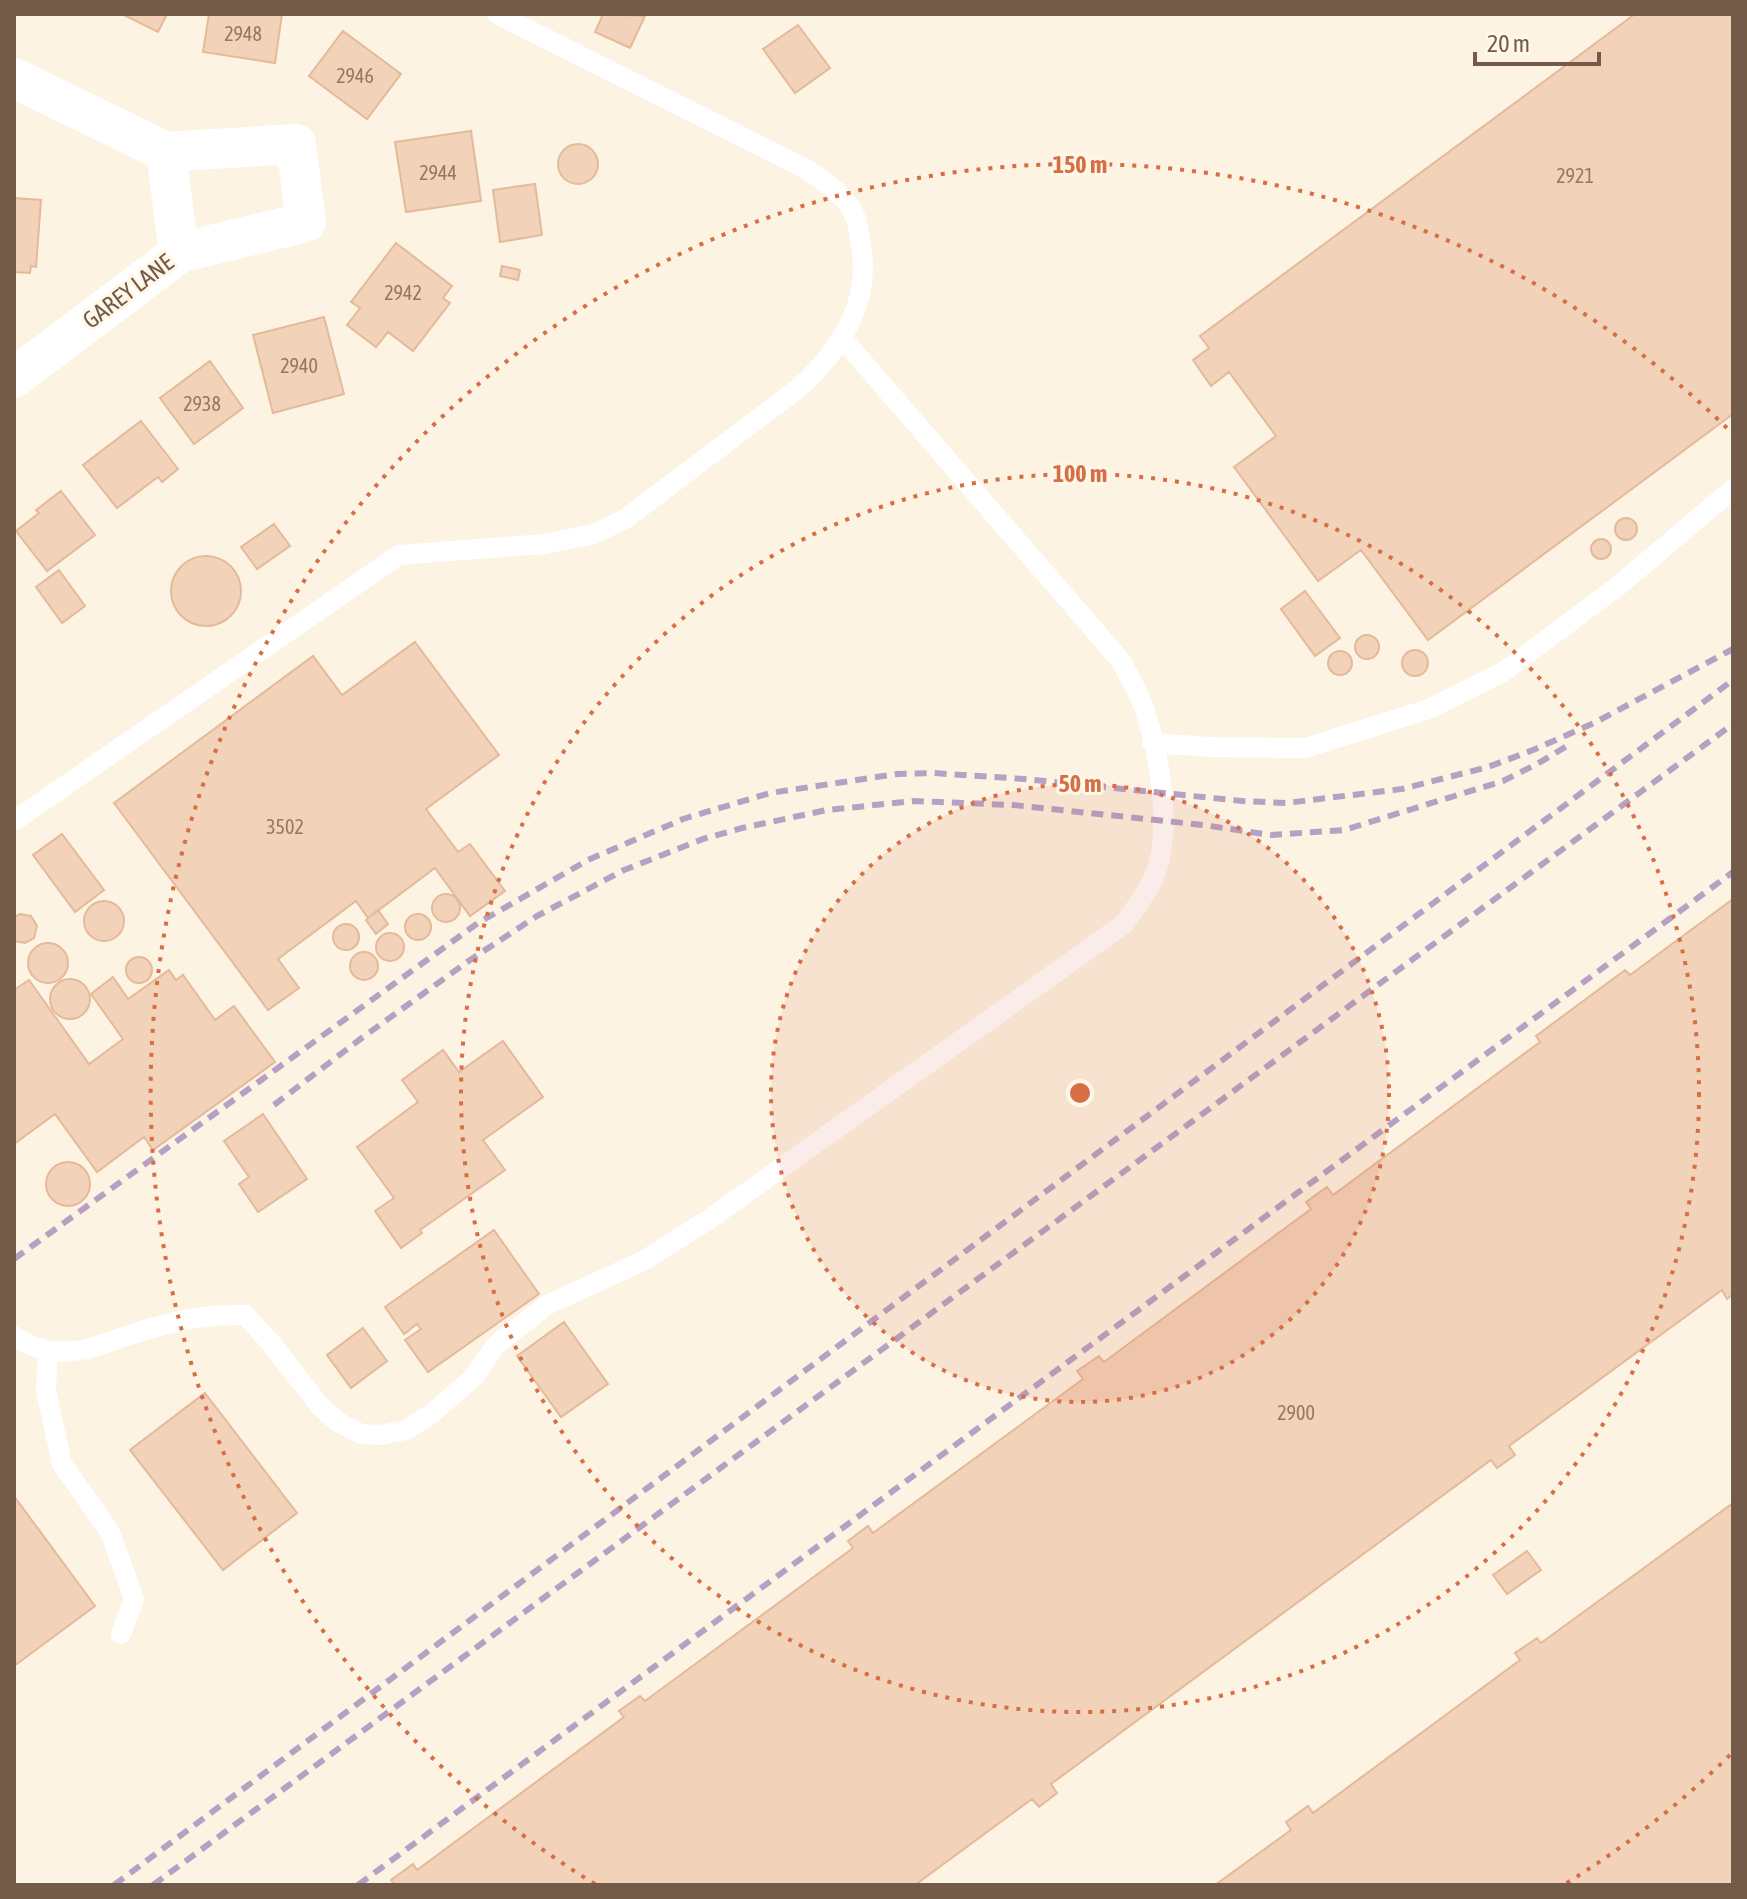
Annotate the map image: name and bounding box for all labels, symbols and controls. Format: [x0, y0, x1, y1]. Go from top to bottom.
scale bar [1475, 16, 1599, 66]
house number: 2948 [224, 22, 262, 45]
text: 20 m [1487, 30, 1530, 57]
house number: 2946 [336, 64, 374, 87]
text: 150 m [1053, 151, 1107, 178]
house number: 2944 [419, 161, 457, 184]
house number: 2921 [1556, 164, 1594, 187]
street label: GAREY LANE [78, 248, 178, 334]
house number: 2942 [384, 281, 422, 304]
house number: 2940 [280, 354, 318, 377]
house number: 2938 [183, 392, 221, 415]
text: 100 m [1053, 460, 1107, 487]
text: 50 m [1058, 770, 1102, 797]
house number: 3502 [266, 815, 304, 838]
centre of rings [1066, 1079, 1094, 1107]
house number: 2900 [1277, 1401, 1315, 1424]

